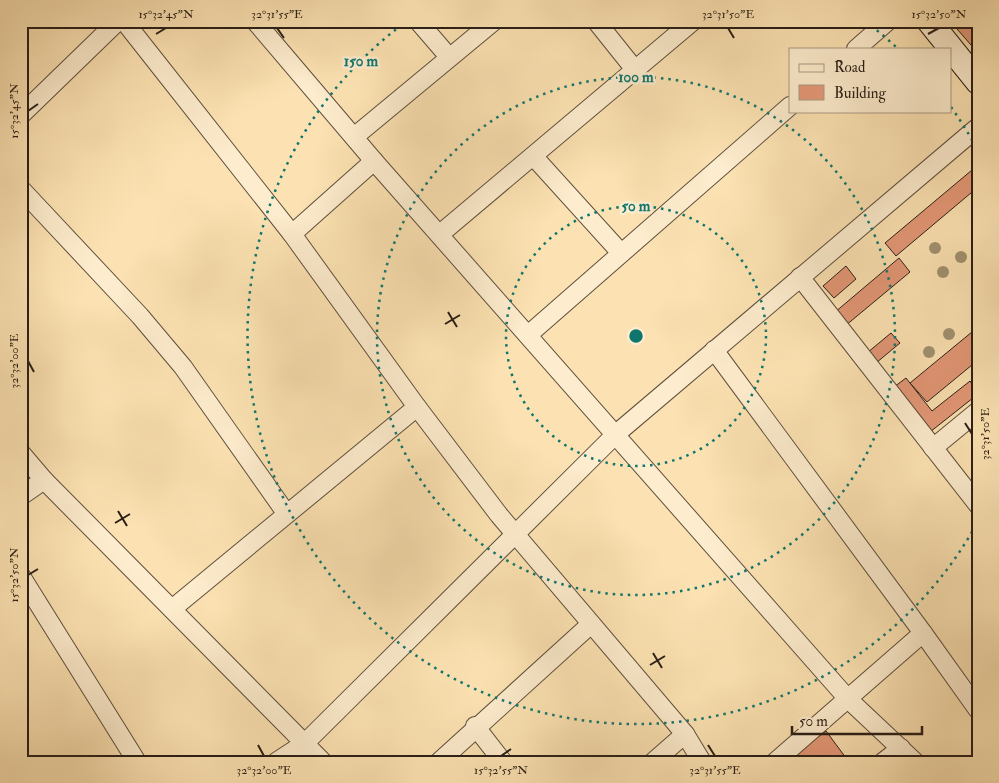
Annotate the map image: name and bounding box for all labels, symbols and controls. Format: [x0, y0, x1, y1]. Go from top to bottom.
text: 15°32'45"N [138, 7, 194, 22]
text: 32°31'55"E [251, 7, 303, 22]
text: 32°31'50"E [702, 7, 754, 22]
text: 15°32'50"N [912, 7, 967, 22]
legend [789, 48, 952, 112]
text: 150 m [344, 52, 378, 71]
text: Road [834, 58, 866, 77]
text: 100 m [618, 68, 654, 87]
text: 15°32'45"N [7, 83, 22, 139]
text: Building [834, 84, 886, 103]
text: 50 m [622, 197, 651, 216]
centre of rings [627, 327, 645, 345]
text: 32°32'00"E [7, 333, 22, 388]
text: 32°31'50"E [978, 408, 993, 460]
text: 15°32'50"N [7, 547, 22, 602]
scale bar [792, 703, 922, 735]
text: 50 m [799, 712, 828, 731]
text: 32°32'00"E [237, 763, 292, 778]
text: 15°32'55"N [474, 763, 528, 778]
text: 32°31'55"E [689, 763, 741, 778]

